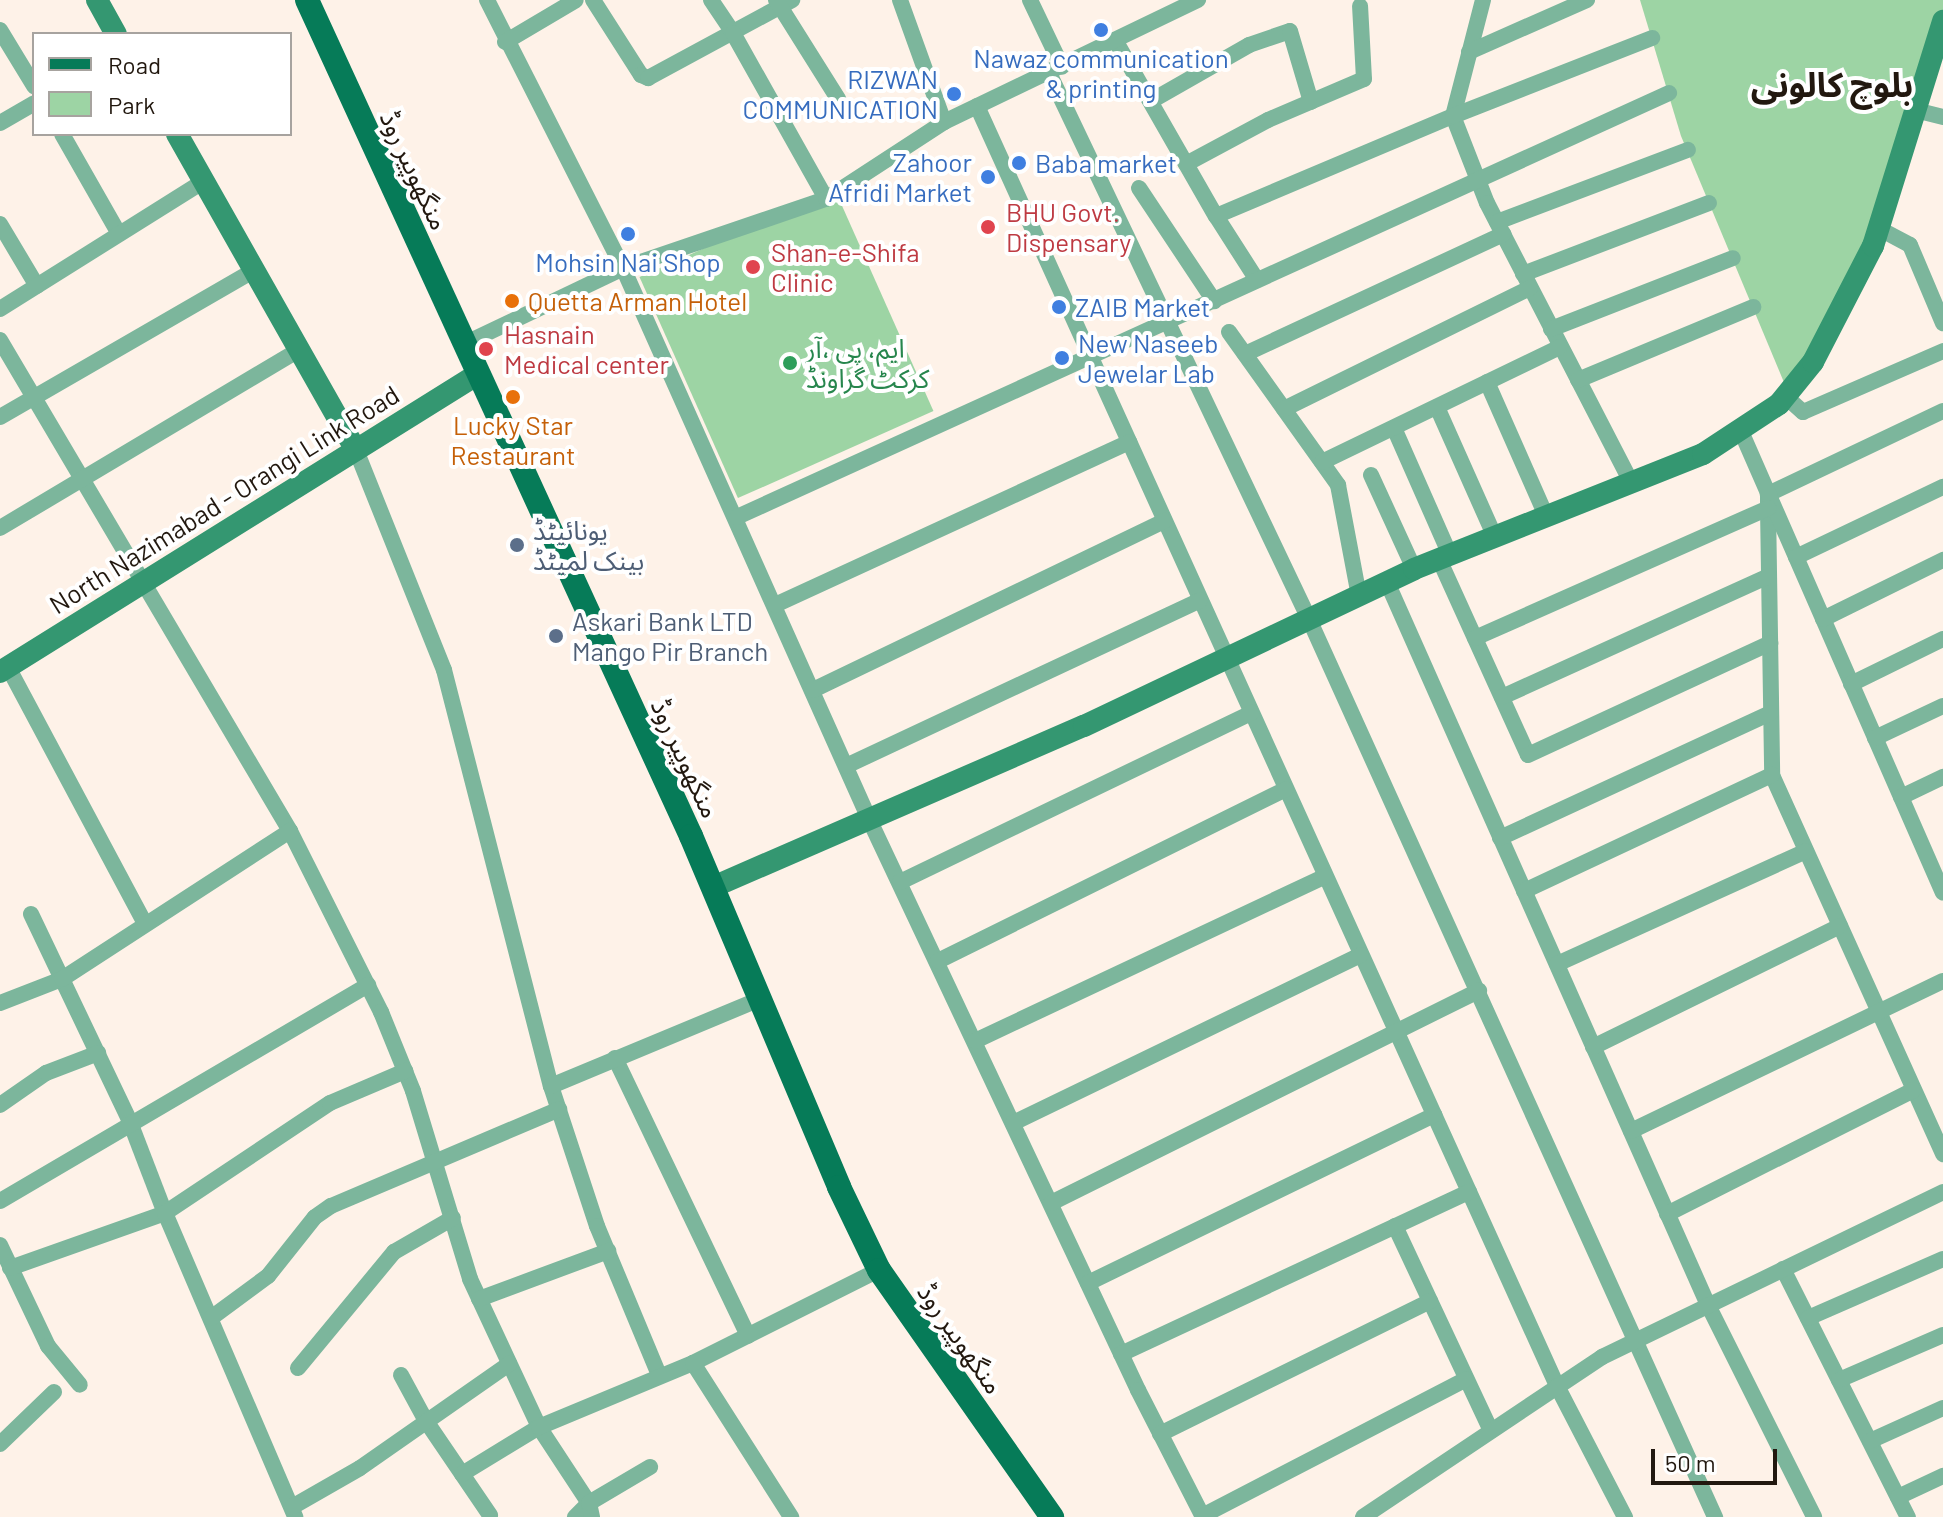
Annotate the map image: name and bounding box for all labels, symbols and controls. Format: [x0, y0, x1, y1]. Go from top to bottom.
marker: Nawaz communication & printing [1092, 21, 1110, 39]
legend [32, 32, 292, 136]
place label: Nawaz communication & printing [973, 42, 1229, 104]
text: Road [108, 50, 161, 79]
place label: RIZWAN COMMUNICATION [743, 63, 938, 124]
district label: بلوچ کالونی [1751, 64, 1913, 104]
marker: RIZWAN COMMUNICATION [945, 85, 963, 103]
text: Park [108, 90, 155, 119]
street label: منگھوپیر روڈ [374, 106, 456, 234]
place label: Zahoor Afridi Market [828, 146, 972, 208]
place label: Baba market [1035, 147, 1177, 179]
marker: Baba market [1010, 154, 1028, 172]
marker: Zahoor Afridi Market [979, 168, 997, 186]
place label: BHU Govt. Dispensary [1006, 196, 1131, 258]
marker: BHU Govt. Dispensary [977, 216, 999, 238]
marker: Mohsin Nai Shop [619, 225, 637, 243]
place label: Shan-e-Shifa Clinic [771, 236, 920, 298]
place label: Mohsin Nai Shop [535, 246, 721, 278]
marker: Shan-e-Shifa Clinic [742, 256, 764, 278]
place label: Quetta Arman Hotel [528, 285, 747, 317]
place label: ZAIB Market [1075, 291, 1210, 323]
marker: Quetta Arman Hotel [503, 292, 521, 310]
marker: ZAIB Market [1050, 298, 1068, 316]
place label: Hasnain Medical center [504, 318, 669, 380]
place label: New Naseeb Jewelar Lab [1078, 327, 1218, 388]
place label: ایم، پی ،آر کرکٹ گراونڈ [806, 332, 929, 394]
marker: Hasnain Medical center [475, 338, 497, 360]
marker: New Naseeb Jewelar Lab [1053, 349, 1071, 367]
marker: ایم، پی ،آر کرکٹ گراونڈ [781, 354, 799, 372]
street label: North Nazimabad - Orangi Link Road [44, 378, 404, 620]
marker: Lucky Star Restaurant [504, 388, 522, 406]
place label: Lucky Star Restaurant [451, 409, 575, 470]
place label: یونائیٹڈ بینک لمیٹڈ [533, 514, 644, 576]
marker: یونائیٹڈ بینک لمیٹڈ [508, 536, 526, 554]
place label: Askari Bank LTD Mango Pir Branch [572, 605, 768, 666]
marker: Askari Bank LTD Mango Pir Branch [547, 627, 565, 645]
street label: منگھوپیر روڈ [645, 694, 727, 822]
street label: منگھوپیر روڈ [912, 1277, 1010, 1399]
scale bar [1655, 1433, 1781, 1483]
text: 50 m [1665, 1448, 1716, 1477]

